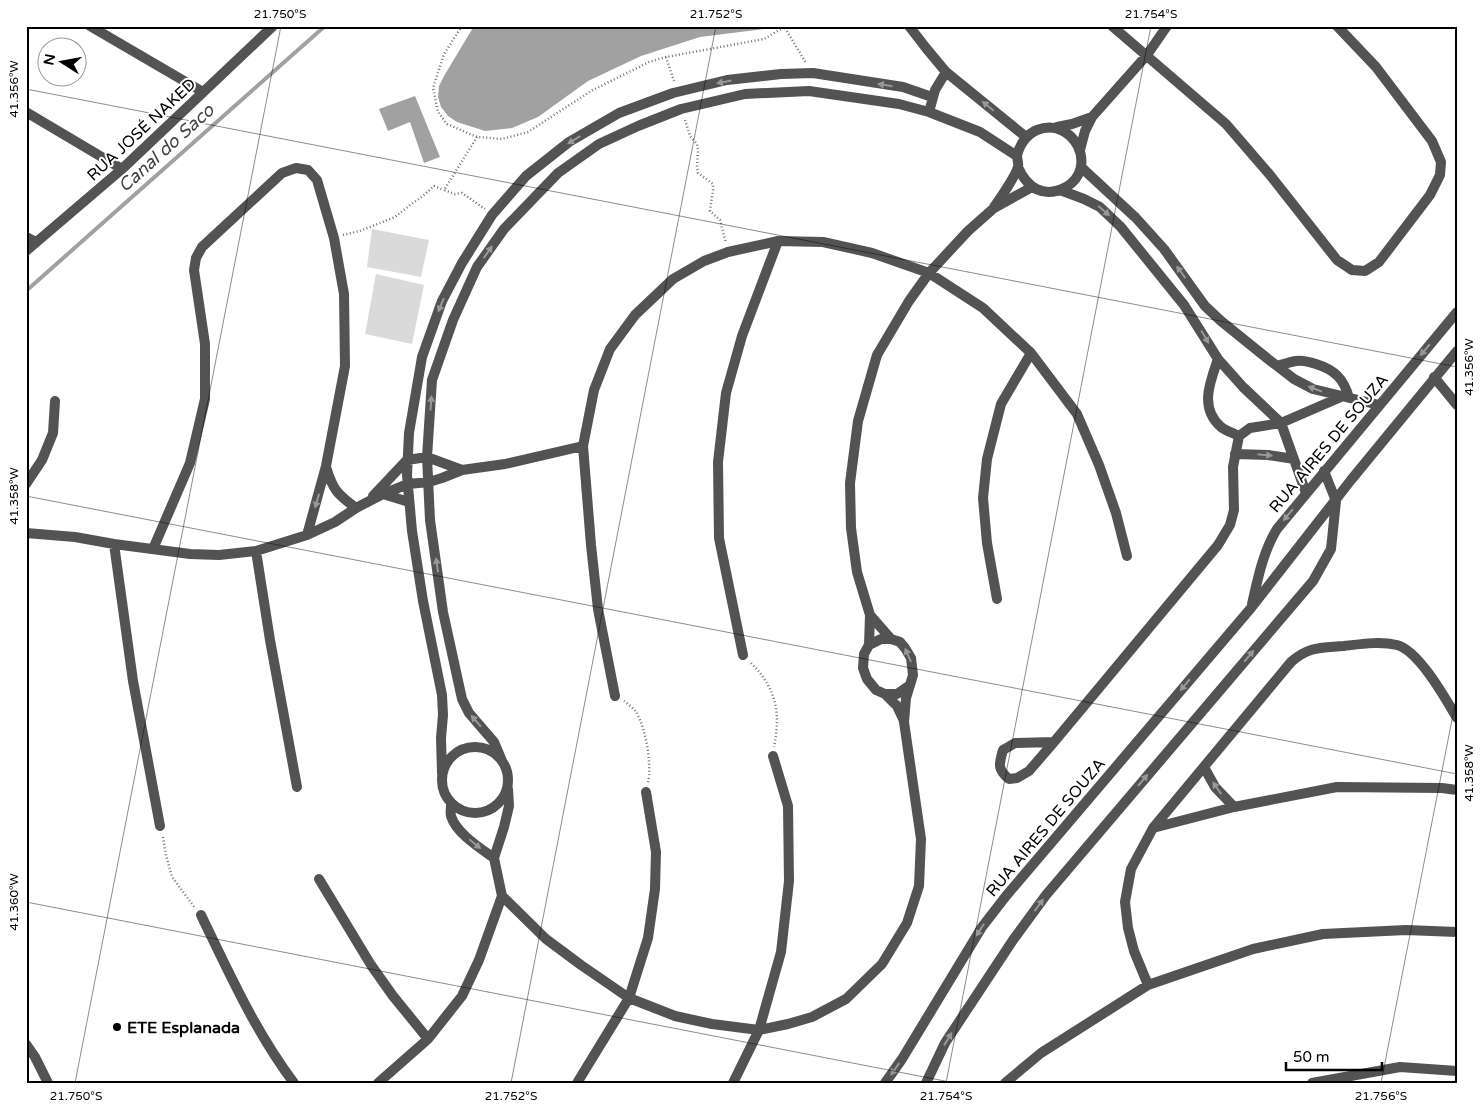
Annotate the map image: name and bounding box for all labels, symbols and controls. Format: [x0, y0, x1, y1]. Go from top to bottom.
text: 21.750°S [254, 7, 306, 21]
text: 21.752°S [690, 7, 742, 21]
text: 21.754°S [1125, 7, 1177, 21]
north arrow [38, 38, 88, 88]
text: N [40, 52, 59, 67]
text: 41.356°W [7, 60, 21, 118]
street label: RUA JOSÉ NAKED [83, 74, 200, 185]
one-way arrow [715, 78, 731, 86]
one-way arrow [877, 80, 893, 88]
water label: Canal do Saco [113, 98, 219, 197]
one-way arrow [982, 101, 995, 112]
one-way arrow [567, 135, 580, 144]
one-way arrow [1097, 206, 1110, 217]
one-way arrow [483, 246, 493, 259]
one-way arrow [1175, 266, 1186, 279]
one-way arrow [437, 298, 445, 313]
one-way arrow [1201, 331, 1210, 344]
text: 41.356°W [1462, 338, 1476, 396]
one-way arrow [1420, 343, 1431, 356]
street label: RUA AIRES DE SOUZA [1265, 370, 1393, 517]
one-way arrow [1307, 385, 1322, 393]
one-way arrow [427, 395, 435, 411]
one-way arrow [1257, 451, 1273, 459]
text: 41.358°W [7, 467, 21, 525]
one-way arrow [312, 493, 320, 508]
one-way arrow [1283, 509, 1294, 521]
one-way arrow [432, 556, 440, 572]
one-way arrow [903, 648, 911, 662]
one-way arrow [1243, 650, 1254, 663]
one-way arrow [1180, 678, 1191, 691]
one-way arrow [470, 715, 482, 727]
text: 41.358°W [1462, 744, 1476, 802]
street label: RUA AIRES DE SOUZA [982, 754, 1110, 901]
one-way arrow [1138, 774, 1149, 787]
one-way arrow [1212, 781, 1222, 795]
one-way arrow [468, 838, 481, 849]
text: 41.360°W [7, 873, 21, 931]
one-way arrow [1034, 898, 1044, 912]
one-way arrow [976, 924, 985, 937]
place label: ETE Esplanada [127, 1018, 240, 1038]
marker: ETE Esplanada [111, 1021, 123, 1033]
one-way arrow [943, 1033, 953, 1046]
scale bar [1286, 1039, 1382, 1071]
text: 50 m [1293, 1048, 1330, 1066]
one-way arrow [890, 1062, 900, 1076]
text: 21.750°S [50, 1089, 102, 1103]
text: 21.752°S [485, 1089, 537, 1103]
text: 21.754°S [920, 1089, 972, 1103]
text: 21.756°S [1355, 1089, 1407, 1103]

